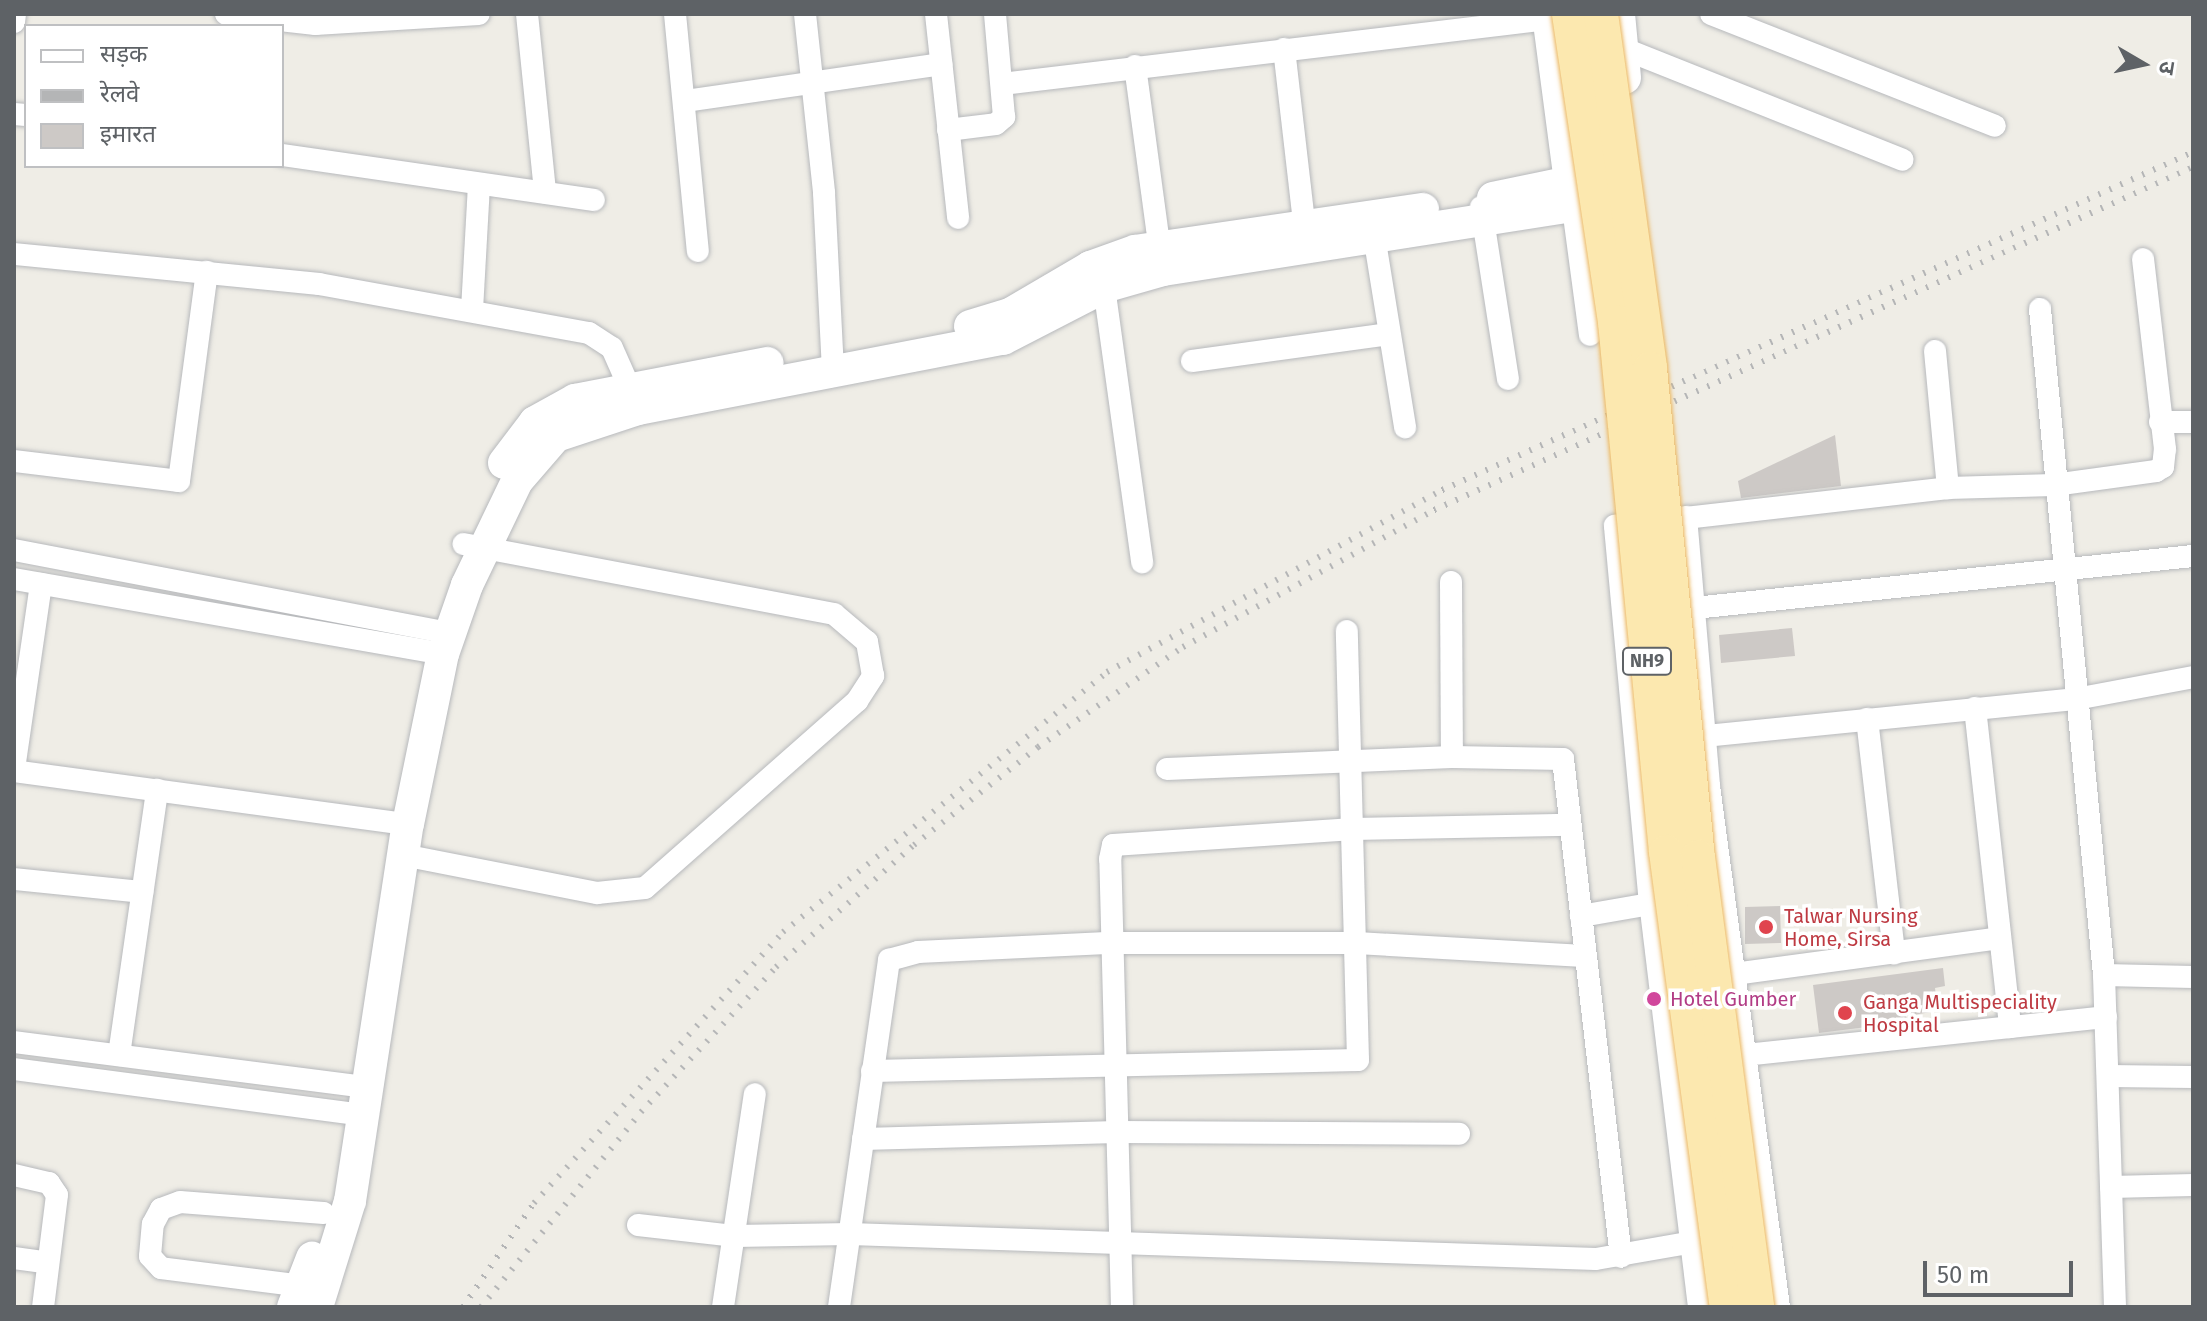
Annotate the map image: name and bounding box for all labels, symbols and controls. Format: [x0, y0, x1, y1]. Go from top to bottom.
legend [24, 24, 284, 168]
north arrow [2103, 24, 2183, 104]
text: सड़क [100, 40, 148, 68]
text: उ [2153, 59, 2182, 76]
text: रेलवे [100, 80, 139, 108]
text: इमारत [100, 120, 156, 148]
road number: NH9 [1621, 647, 1673, 675]
place label: Talwar Nursing Home, Sirsa [1784, 904, 1918, 951]
marker: Talwar Nursing Home, Sirsa [1755, 916, 1777, 938]
place label: Hotel Gumber [1670, 987, 1796, 1011]
marker: Hotel Gumber [1645, 990, 1663, 1008]
place label: Ganga Multispeciality Hospital [1863, 990, 2057, 1037]
marker: Ganga Multispeciality Hospital [1834, 1002, 1856, 1024]
scale bar [1927, 1245, 2077, 1295]
text: 50 m [1937, 1261, 1989, 1289]

